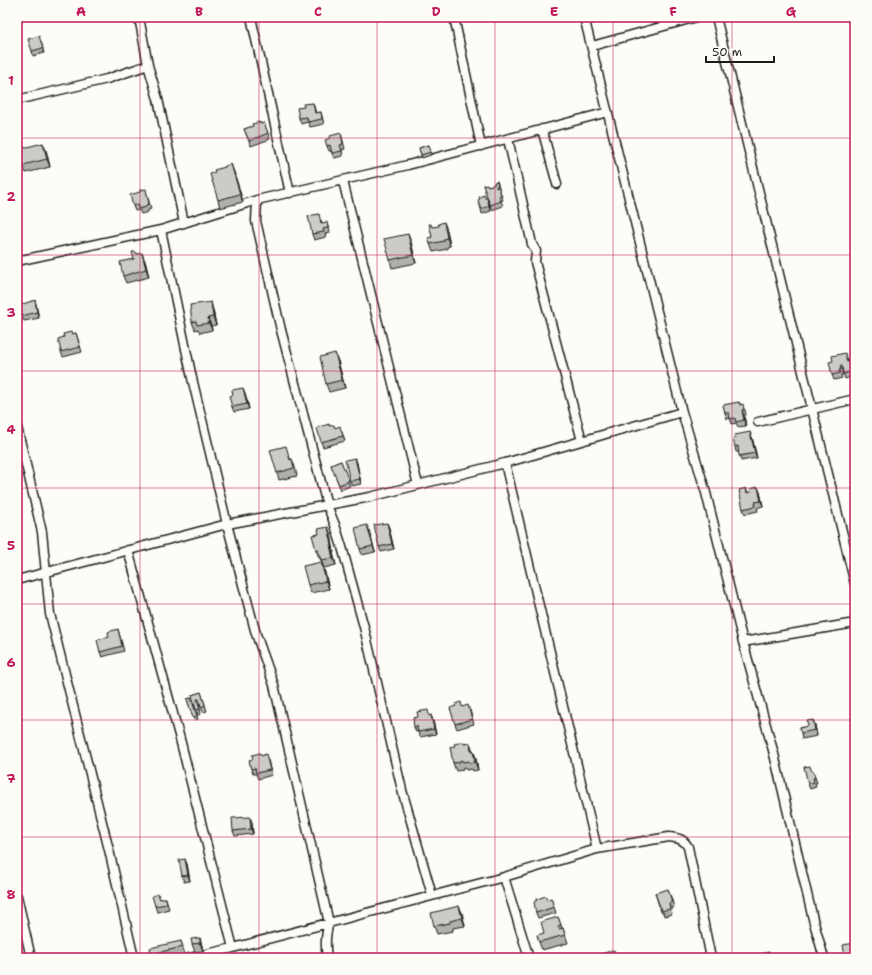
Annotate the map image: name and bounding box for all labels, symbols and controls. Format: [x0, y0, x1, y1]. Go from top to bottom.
text: A [76, 3, 86, 20]
text: B [195, 3, 203, 20]
text: C [314, 3, 322, 20]
text: D [431, 3, 441, 20]
text: E [550, 3, 559, 20]
text: F [669, 3, 677, 20]
text: G [786, 3, 797, 20]
scale bar [706, 38, 774, 64]
text: 50 m [712, 44, 742, 60]
text: 1 [8, 72, 14, 89]
text: 2 [6, 188, 16, 205]
text: 3 [6, 304, 16, 321]
text: 4 [6, 421, 16, 438]
text: 5 [7, 537, 15, 554]
text: 6 [6, 654, 16, 671]
text: 7 [6, 770, 16, 787]
text: 8 [6, 886, 16, 903]

